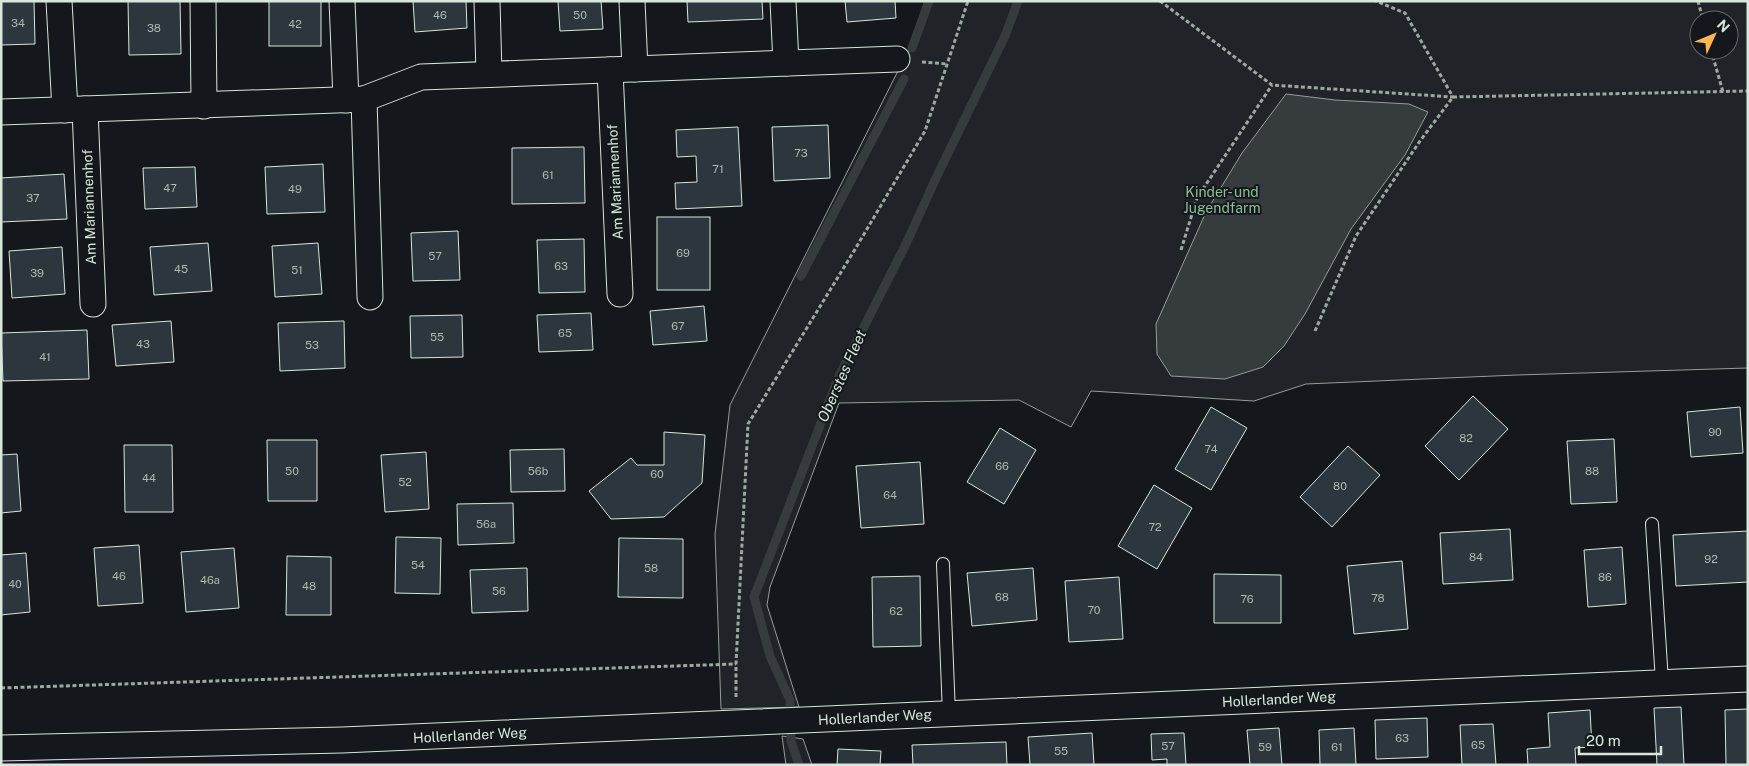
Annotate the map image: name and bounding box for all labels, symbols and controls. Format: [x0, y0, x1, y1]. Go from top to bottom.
house number: 46 [433, 9, 447, 21]
house number: 50 [573, 9, 587, 21]
north arrow [1689, 10, 1739, 60]
text: N [1714, 16, 1733, 35]
house number: 34 [11, 17, 25, 29]
house number: 42 [288, 18, 302, 30]
house number: 38 [147, 22, 161, 34]
street label: Am Mariannenhof [604, 123, 626, 240]
house number: 73 [794, 147, 808, 159]
street label: Am Mariannenhof [79, 148, 99, 265]
house number: 71 [712, 163, 724, 175]
house number: 61 [542, 169, 554, 181]
house number: 47 [163, 182, 177, 194]
house number: 49 [288, 183, 302, 195]
park label: Kinder- und Jugendfarm [1183, 184, 1261, 216]
house number: 37 [26, 192, 40, 204]
house number: 69 [676, 247, 690, 259]
house number: 57 [428, 250, 442, 262]
house number: 63 [554, 260, 568, 272]
house number: 45 [174, 263, 188, 275]
house number: 51 [291, 264, 303, 276]
house number: 39 [30, 267, 44, 279]
house number: 67 [671, 320, 685, 332]
house number: 65 [558, 327, 572, 339]
water label: Oberstes Fleet [814, 327, 870, 424]
house number: 55 [430, 331, 444, 343]
house number: 43 [136, 338, 150, 350]
house number: 53 [305, 339, 319, 351]
house number: 41 [39, 351, 51, 363]
house number: 90 [1708, 426, 1722, 438]
house number: 82 [1459, 432, 1473, 444]
house number: 74 [1204, 443, 1218, 455]
house number: 66 [995, 460, 1009, 472]
house number: 50 [285, 465, 299, 477]
house number: 56b [528, 465, 549, 477]
house number: 88 [1585, 465, 1599, 477]
house number: 60 [650, 468, 664, 480]
house number: 44 [142, 472, 156, 484]
house number: 52 [398, 476, 412, 488]
house number: 80 [1333, 480, 1347, 492]
house number: 64 [883, 489, 897, 501]
house number: 56a [476, 518, 496, 530]
house number: 72 [1148, 521, 1162, 533]
house number: 84 [1469, 551, 1483, 563]
house number: 92 [1704, 553, 1718, 565]
house number: 54 [411, 559, 425, 571]
house number: 58 [644, 562, 658, 574]
house number: 46 [112, 570, 126, 582]
house number: 86 [1598, 571, 1612, 583]
house number: 46a [200, 574, 220, 586]
house number: 40 [8, 578, 22, 590]
house number: 48 [302, 580, 316, 592]
house number: 56 [492, 585, 506, 597]
house number: 68 [995, 591, 1009, 603]
house number: 78 [1371, 592, 1385, 604]
house number: 76 [1240, 593, 1254, 605]
house number: 70 [1087, 604, 1101, 616]
house number: 62 [889, 605, 903, 617]
street label: Hollerlander Weg [1222, 688, 1337, 710]
street label: Hollerlander Weg [818, 706, 933, 728]
street label: Hollerlander Weg [413, 724, 528, 746]
scale bar [1579, 724, 1662, 756]
house number: 63 [1395, 732, 1409, 744]
text: 20 m [1586, 732, 1621, 749]
house number: 65 [1471, 739, 1485, 751]
house number: 57 [1161, 740, 1175, 752]
house number: 59 [1258, 741, 1272, 753]
house number: 61 [1331, 741, 1343, 753]
house number: 55 [1054, 745, 1068, 757]

